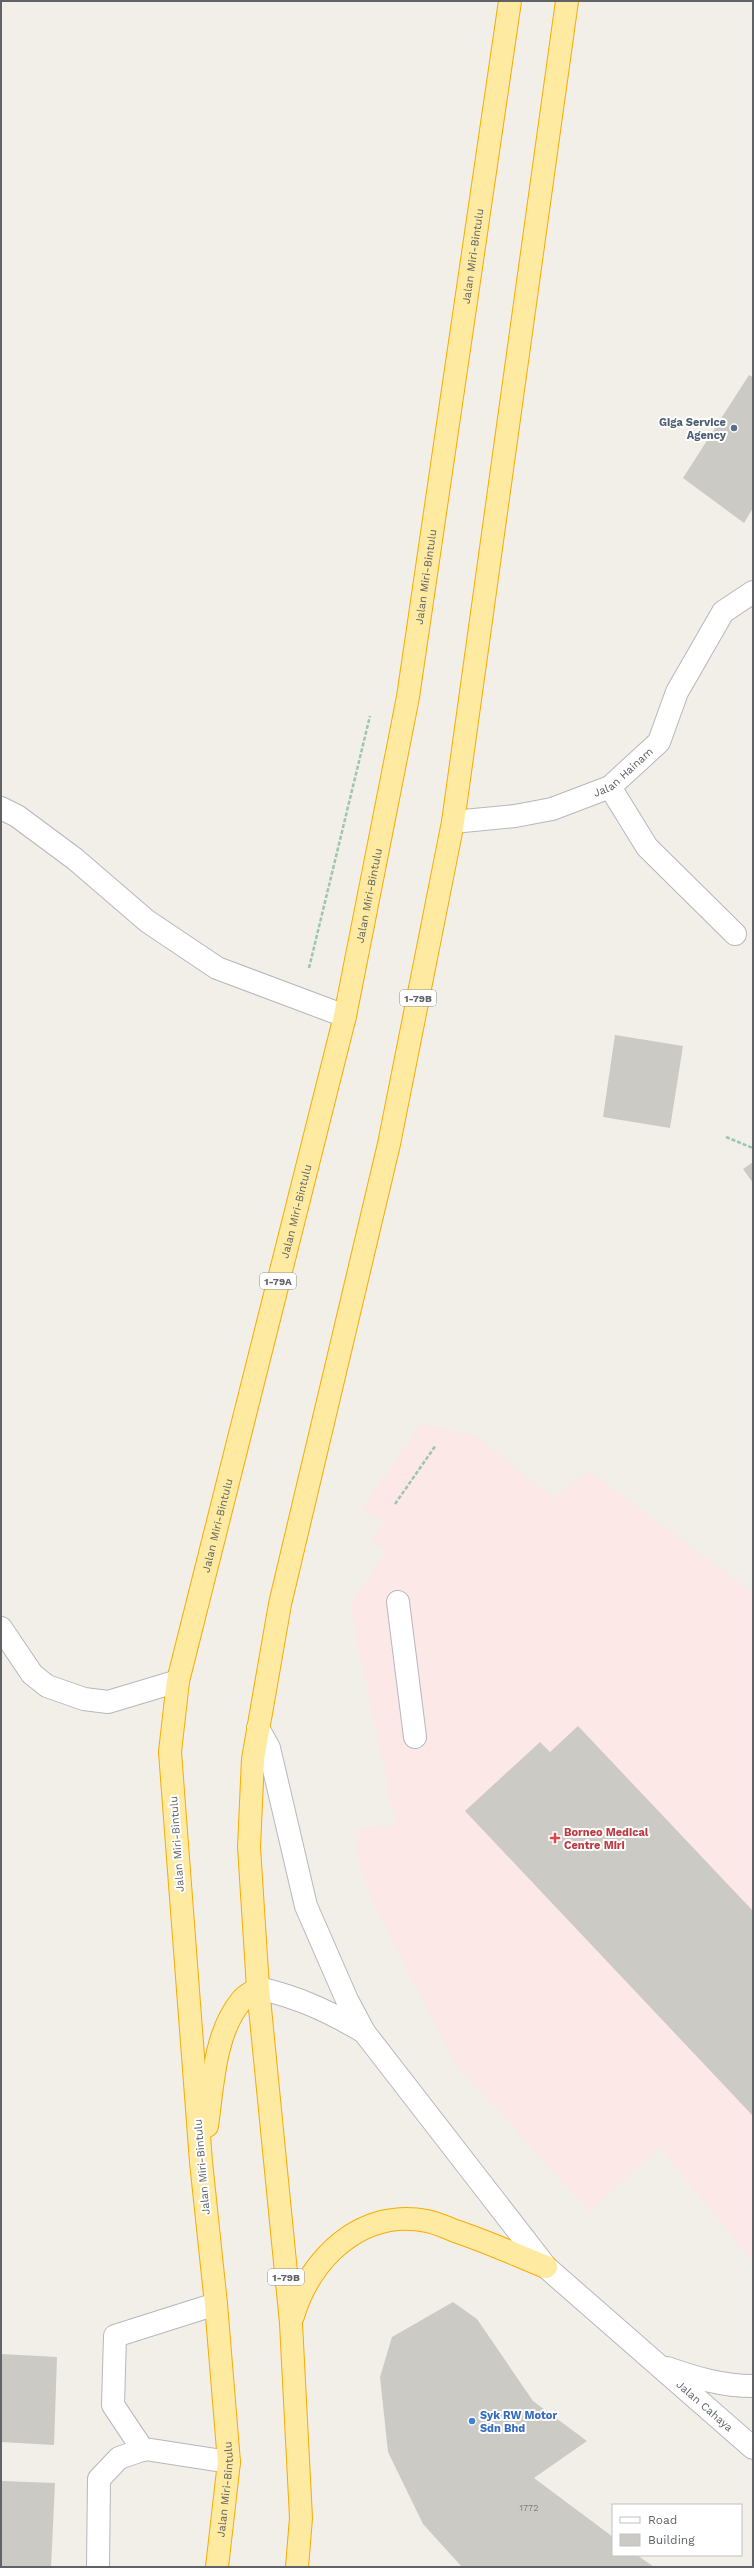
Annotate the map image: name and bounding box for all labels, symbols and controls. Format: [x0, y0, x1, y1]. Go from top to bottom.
street label: Jalan Miri-Bintulu [459, 208, 486, 305]
place label: Giga Service Agency [659, 416, 727, 442]
marker: Giga Service Agency [729, 423, 739, 433]
street label: Jalan Miri-Bintulu [412, 528, 439, 625]
street label: Jalan Hainam [591, 745, 655, 799]
street label: Jalan Miri-Bintulu [353, 847, 384, 944]
road number: 1-79B [400, 990, 436, 1006]
street label: Jalan Miri-Bintulu [278, 1163, 314, 1259]
road number: 1-79A [260, 1273, 296, 1289]
street label: Jalan Miri-Bintulu [199, 1477, 235, 1574]
street label: Jalan Miri-Bintulu [167, 1796, 187, 1892]
place label: Borneo Medical Centre Miri [564, 1826, 649, 1852]
marker: Borneo Medical Centre Miri [549, 1832, 561, 1844]
street label: Jalan Miri-Bintulu [191, 2119, 213, 2215]
road number: 1-79B [268, 2269, 304, 2285]
street label: Jalan Cahaya [674, 2378, 736, 2434]
place label: Syk RW Motor Sdn Bhd [480, 2409, 557, 2435]
marker: Syk RW Motor Sdn Bhd [467, 2416, 477, 2426]
street label: Jalan Miri-Bintulu [214, 2441, 236, 2538]
house number: 1772 [520, 2503, 538, 2513]
legend [612, 2504, 742, 2556]
text: Road [648, 2513, 677, 2527]
text: Building [648, 2533, 695, 2547]

